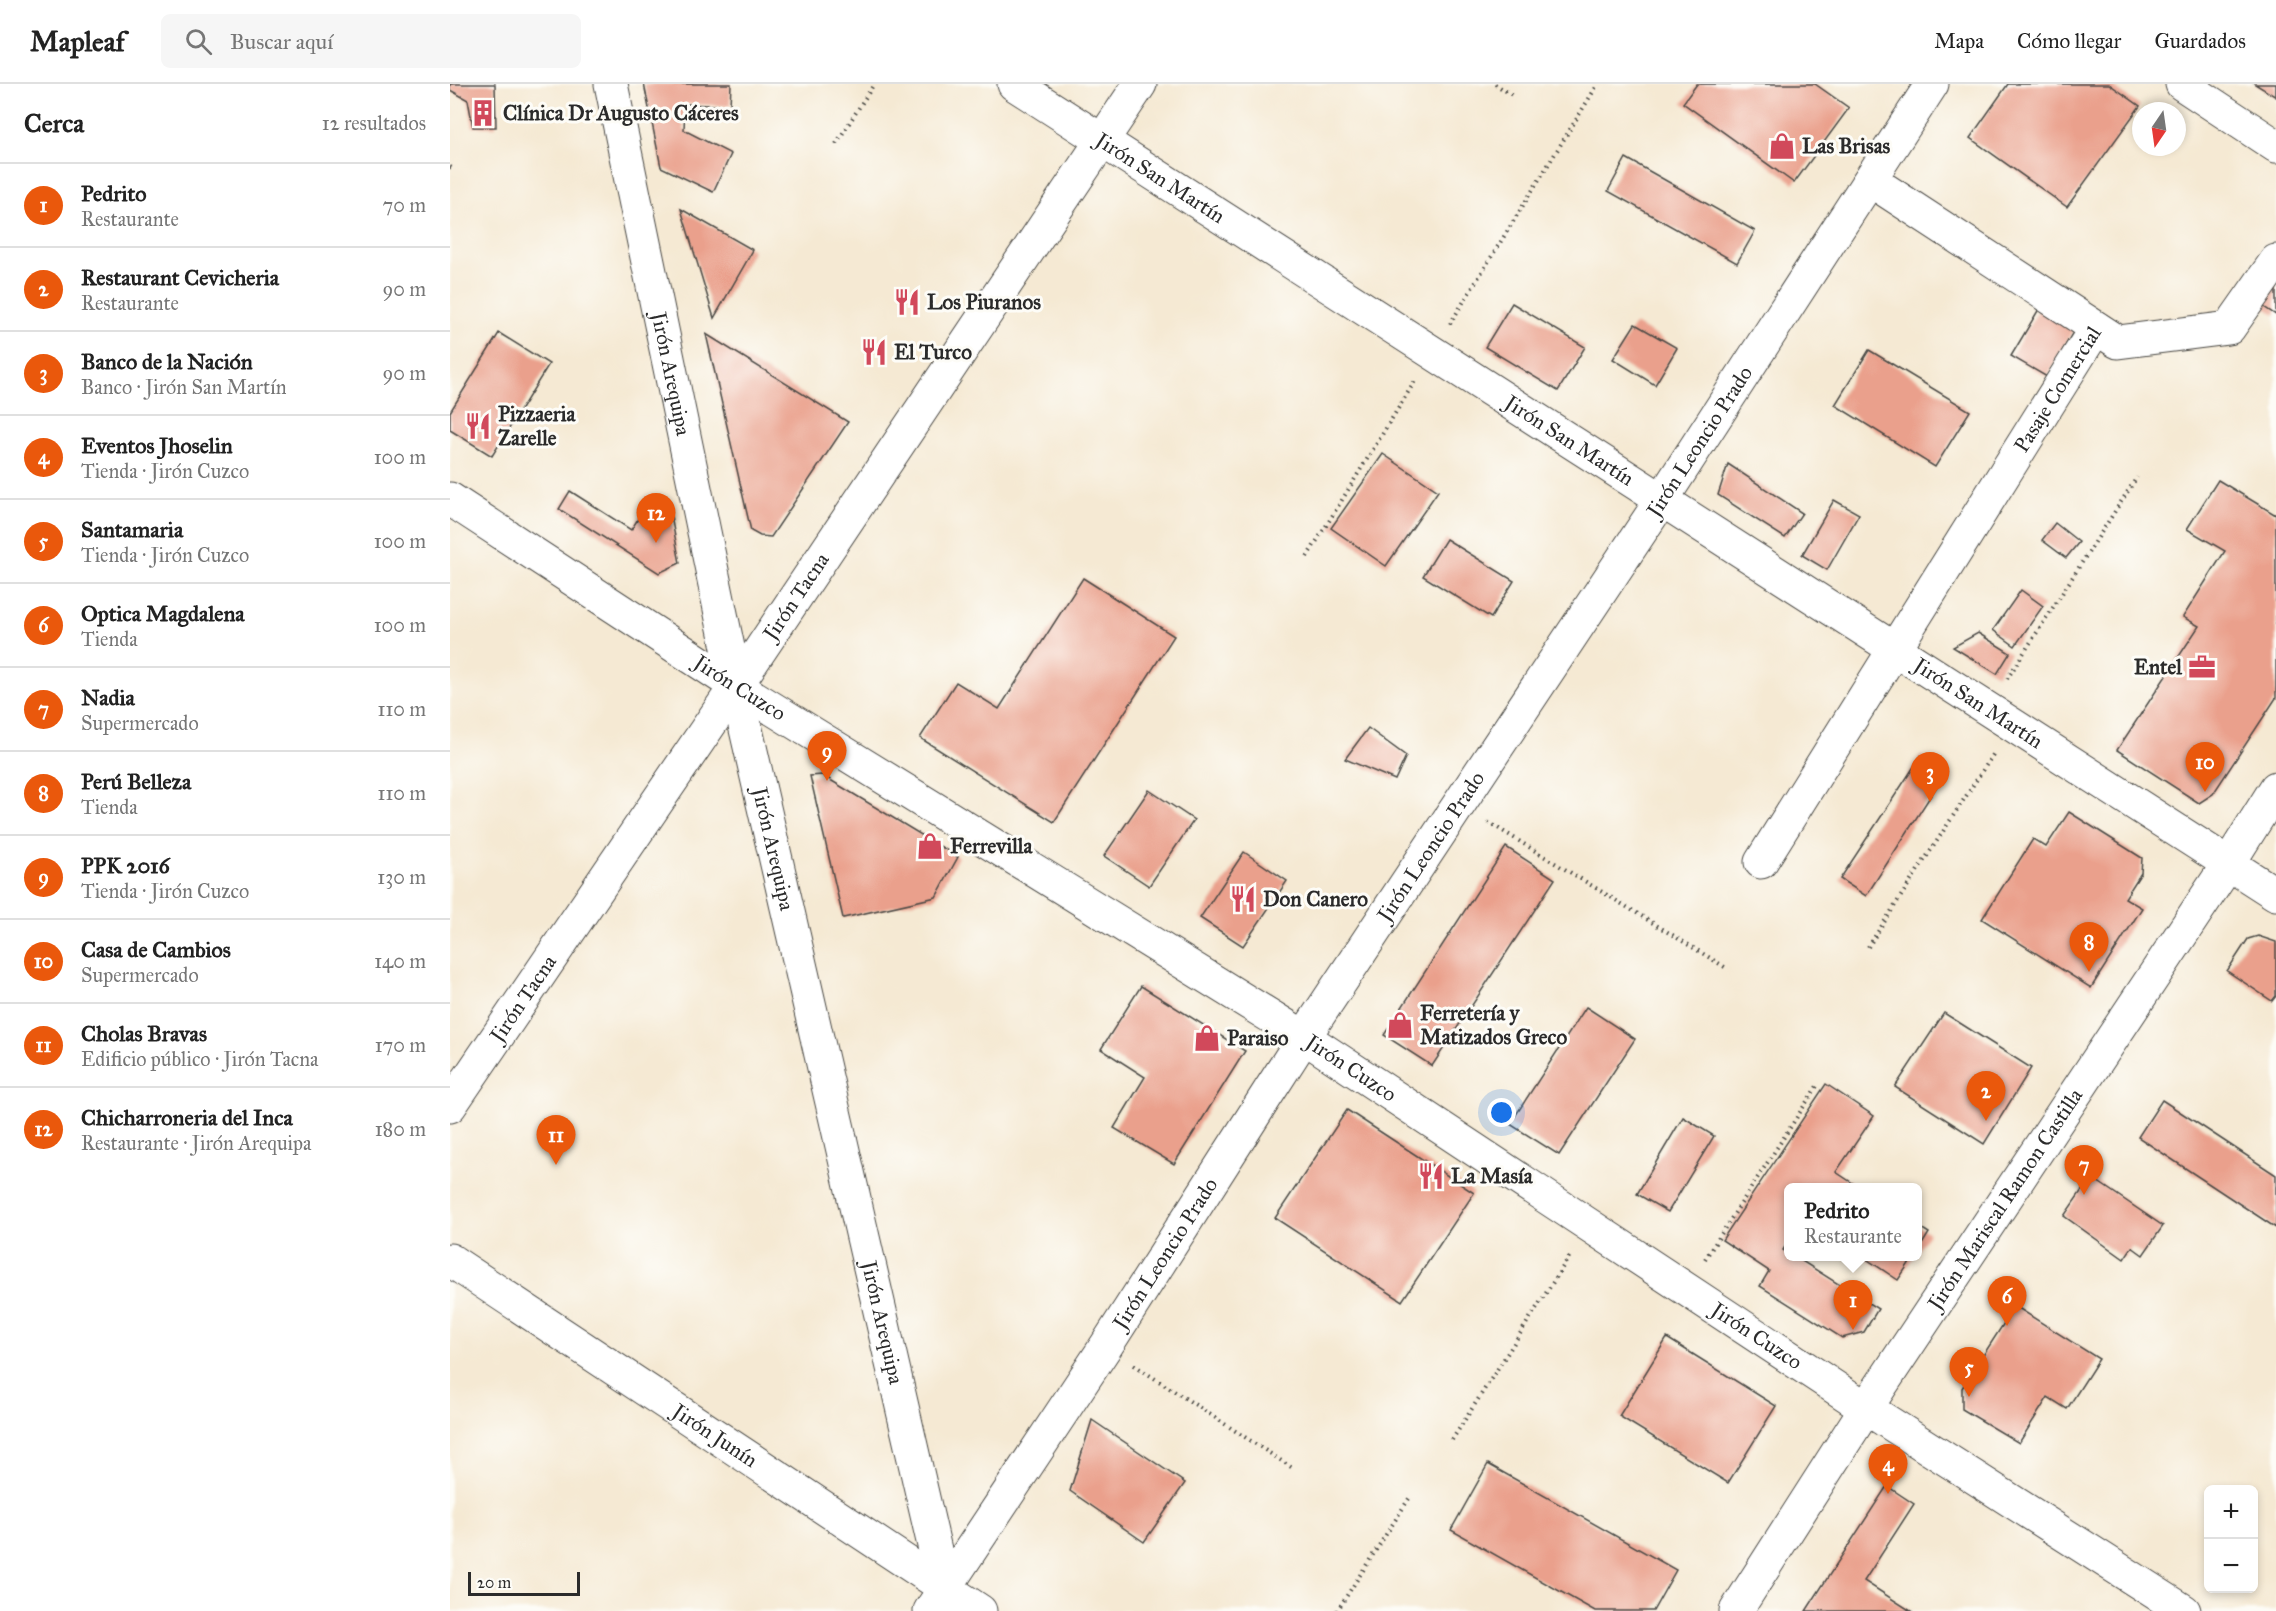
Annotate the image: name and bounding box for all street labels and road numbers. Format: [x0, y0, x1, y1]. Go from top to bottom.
street label: Jirón San Martín [1089, 126, 1230, 229]
street label: Jirón Arequipa [645, 308, 697, 438]
street label: Pasaje Comercial [2008, 321, 2107, 457]
street label: Jirón Leoncio Prado [1640, 361, 1758, 524]
street label: Jirón San Martín [1498, 388, 1639, 492]
street label: Jirón Tacna [756, 548, 835, 647]
street label: Jirón Cuzco [687, 648, 791, 727]
street label: Jirón San Martín [1907, 651, 2048, 754]
street label: Jirón Leoncio Prado [1370, 766, 1490, 928]
street label: Jirón Arequipa [746, 783, 800, 913]
street label: Jirón Tacna [483, 950, 562, 1049]
street label: Jirón Cuzco [1299, 1028, 1402, 1108]
street label: Jirón Mariscal Ramon Castilla [1921, 1083, 2088, 1317]
street label: Jirón Leoncio Prado [1106, 1173, 1224, 1336]
street label: Jirón Arequipa [855, 1256, 909, 1387]
street label: Jirón Cuzco [1705, 1295, 1807, 1375]
street label: Jirón Junín [666, 1397, 763, 1473]

